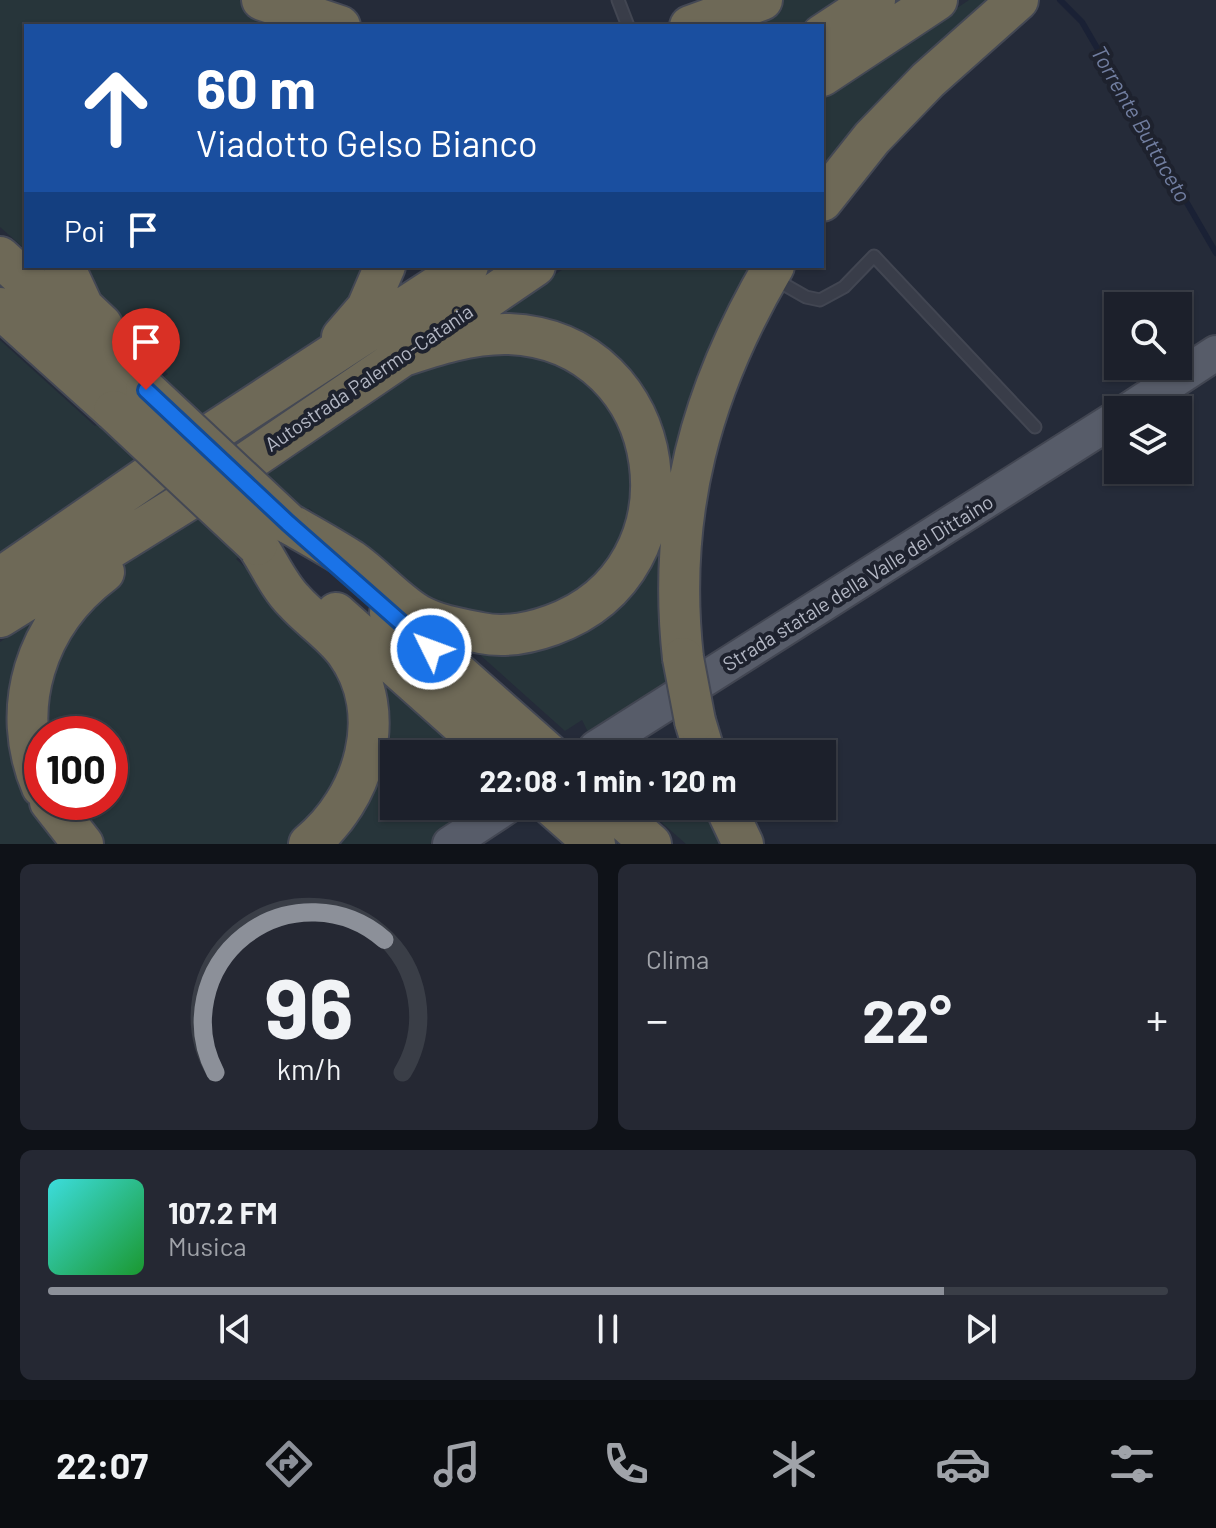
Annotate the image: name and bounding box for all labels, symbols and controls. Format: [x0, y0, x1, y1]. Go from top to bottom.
water label: Torrente Buttaceto [1086, 41, 1197, 206]
text: 60 m [196, 53, 316, 120]
icon: ahead [64, 56, 168, 160]
text: Viadotto Gelso Bianco [196, 121, 538, 164]
icon: arrive [121, 208, 165, 252]
text: Poi [64, 212, 105, 248]
map controls [1104, 292, 1192, 484]
button: search [1104, 292, 1192, 380]
street label: Autostrada Palermo-Catania [260, 299, 477, 456]
pin [112, 308, 180, 390]
icon: arrive [124, 320, 168, 364]
button: layers [1104, 396, 1192, 484]
street label: Strada statale della Valle del Dittaino [718, 489, 997, 676]
position arrow [389, 607, 473, 691]
speed limit sign: 100 [24, 716, 128, 820]
text: 22:08 · 1 min · 120 m [479, 762, 737, 798]
text: Clima [646, 943, 709, 974]
text: 96 [265, 956, 353, 1056]
text: 22° [862, 983, 952, 1055]
text: − [646, 992, 668, 1045]
text: + [1146, 992, 1168, 1045]
text: km/h [277, 1051, 341, 1086]
text: 107.2 FM [168, 1194, 278, 1230]
text: Musica [168, 1230, 246, 1261]
icon: previous [213, 1307, 257, 1351]
icon: pause [586, 1307, 630, 1351]
icon: next [959, 1307, 1003, 1351]
icon: directions [261, 1436, 317, 1492]
icon: music [429, 1436, 485, 1492]
icon: phone [598, 1436, 654, 1492]
icon: climate [766, 1436, 822, 1492]
icon: car [935, 1436, 991, 1492]
icon: filters [1104, 1436, 1160, 1492]
text: 22:07 [56, 1443, 148, 1486]

